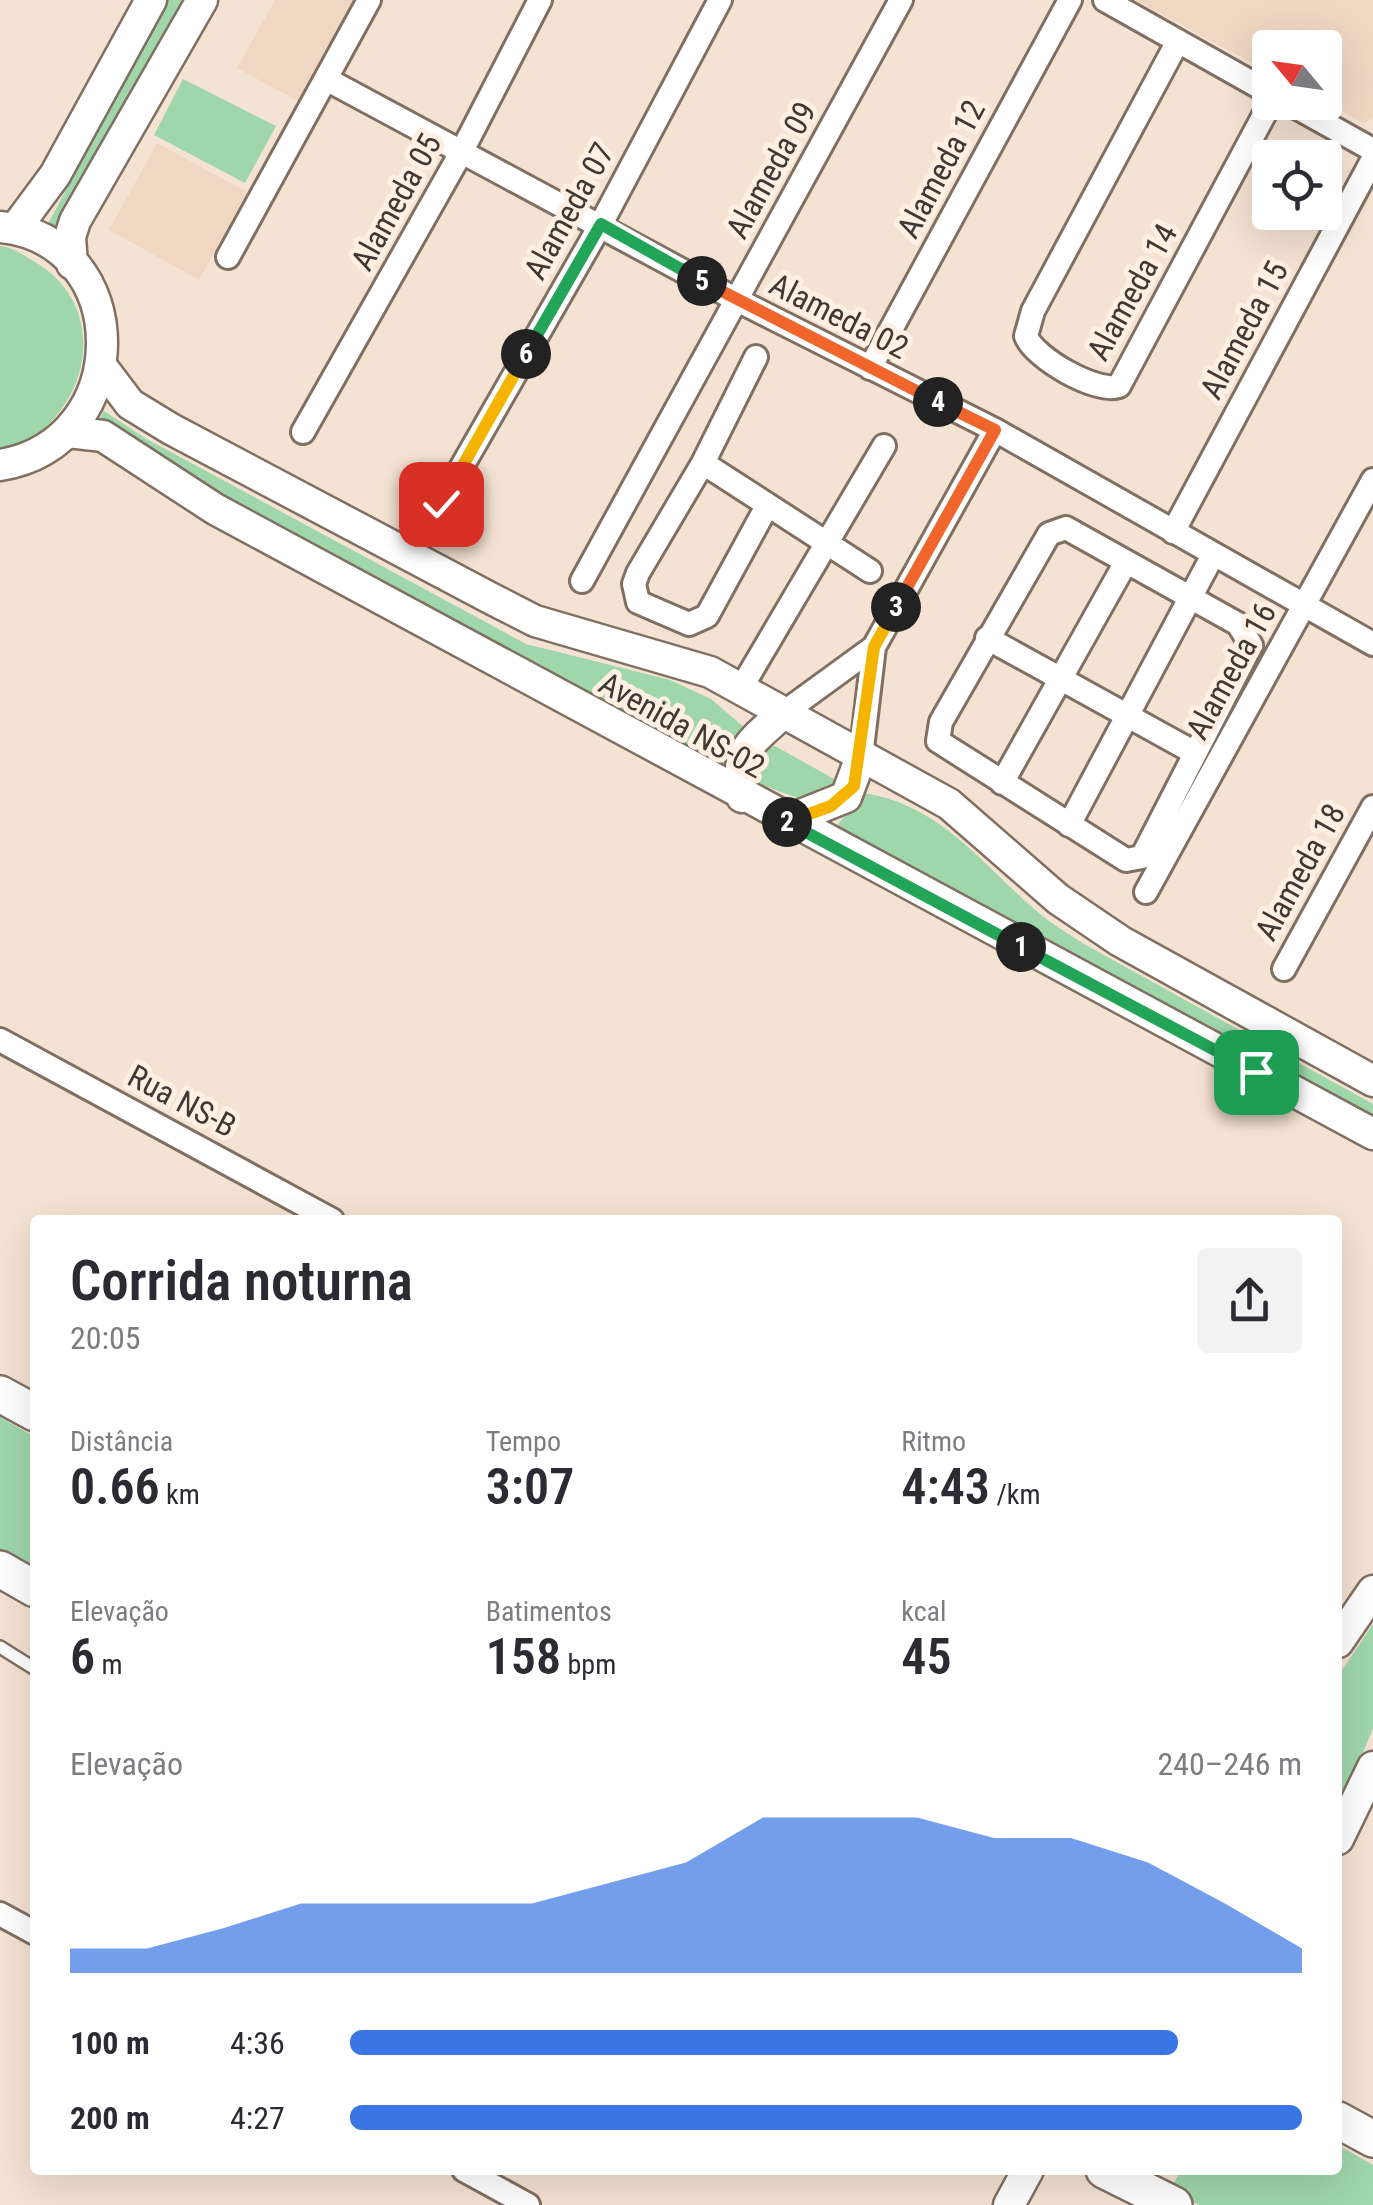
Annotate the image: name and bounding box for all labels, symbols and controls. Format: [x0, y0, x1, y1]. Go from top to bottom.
north arrow [1252, 30, 1342, 120]
map controls [1252, 30, 1342, 230]
street label: Alameda 12 [889, 94, 993, 244]
street label: Alameda 09 [718, 95, 824, 245]
street label: Alameda 05 [343, 127, 449, 277]
street label: Alameda 07 [516, 136, 622, 286]
button: locate [1252, 140, 1342, 230]
street label: Alameda 14 [1079, 217, 1185, 367]
street label: Alameda 15 [1192, 255, 1296, 405]
pin: 5 [677, 256, 727, 306]
text: 5 [695, 264, 709, 297]
street label: Alameda 02 [763, 265, 915, 367]
pin: 6 [501, 329, 551, 379]
text: 6 [519, 337, 533, 370]
pin: 4 [913, 377, 963, 427]
text: 4 [931, 385, 945, 418]
pin [399, 462, 484, 547]
icon: check [414, 477, 469, 532]
pin: 3 [871, 582, 921, 632]
text: 3 [889, 590, 903, 623]
street label: Alameda 16 [1178, 596, 1284, 746]
street label: Avenida NS-02 [593, 664, 771, 786]
pin: 2 [762, 797, 812, 847]
street label: Alameda 18 [1247, 797, 1353, 947]
text: 2 [780, 805, 794, 838]
pin: 1 [996, 922, 1046, 972]
text: 1 [1014, 930, 1028, 963]
pin [1214, 1030, 1299, 1115]
icon: arrive [1229, 1045, 1284, 1100]
street label: Rua NS-B [121, 1057, 243, 1145]
button: share [1197, 1248, 1302, 1353]
text: Corrida noturna [70, 1249, 413, 1313]
text: 20:05 [70, 1319, 141, 1357]
text: Distância [70, 1425, 173, 1458]
text: Tempo [486, 1425, 561, 1458]
text: Ritmo [901, 1425, 966, 1458]
text: 0.66 [70, 1458, 160, 1516]
text: 3:07 [486, 1458, 574, 1516]
text: 4:43 [901, 1458, 990, 1516]
text: km [160, 1478, 200, 1511]
text: /km [990, 1478, 1041, 1511]
text: Elevação [70, 1595, 169, 1628]
text: Batimentos [486, 1595, 612, 1628]
text: kcal [901, 1595, 946, 1628]
text: 6 [70, 1628, 95, 1686]
text: 158 [486, 1628, 561, 1686]
text: 45 [901, 1628, 952, 1686]
text: m [95, 1648, 123, 1681]
text: bpm [561, 1648, 616, 1681]
text: Elevação [70, 1745, 183, 1783]
text: 240–246 m [1157, 1745, 1302, 1783]
text: 100 m [70, 2024, 150, 2062]
text: 4:36 [230, 2024, 285, 2062]
text: 200 m [70, 2099, 150, 2137]
text: 4:27 [230, 2099, 285, 2137]

